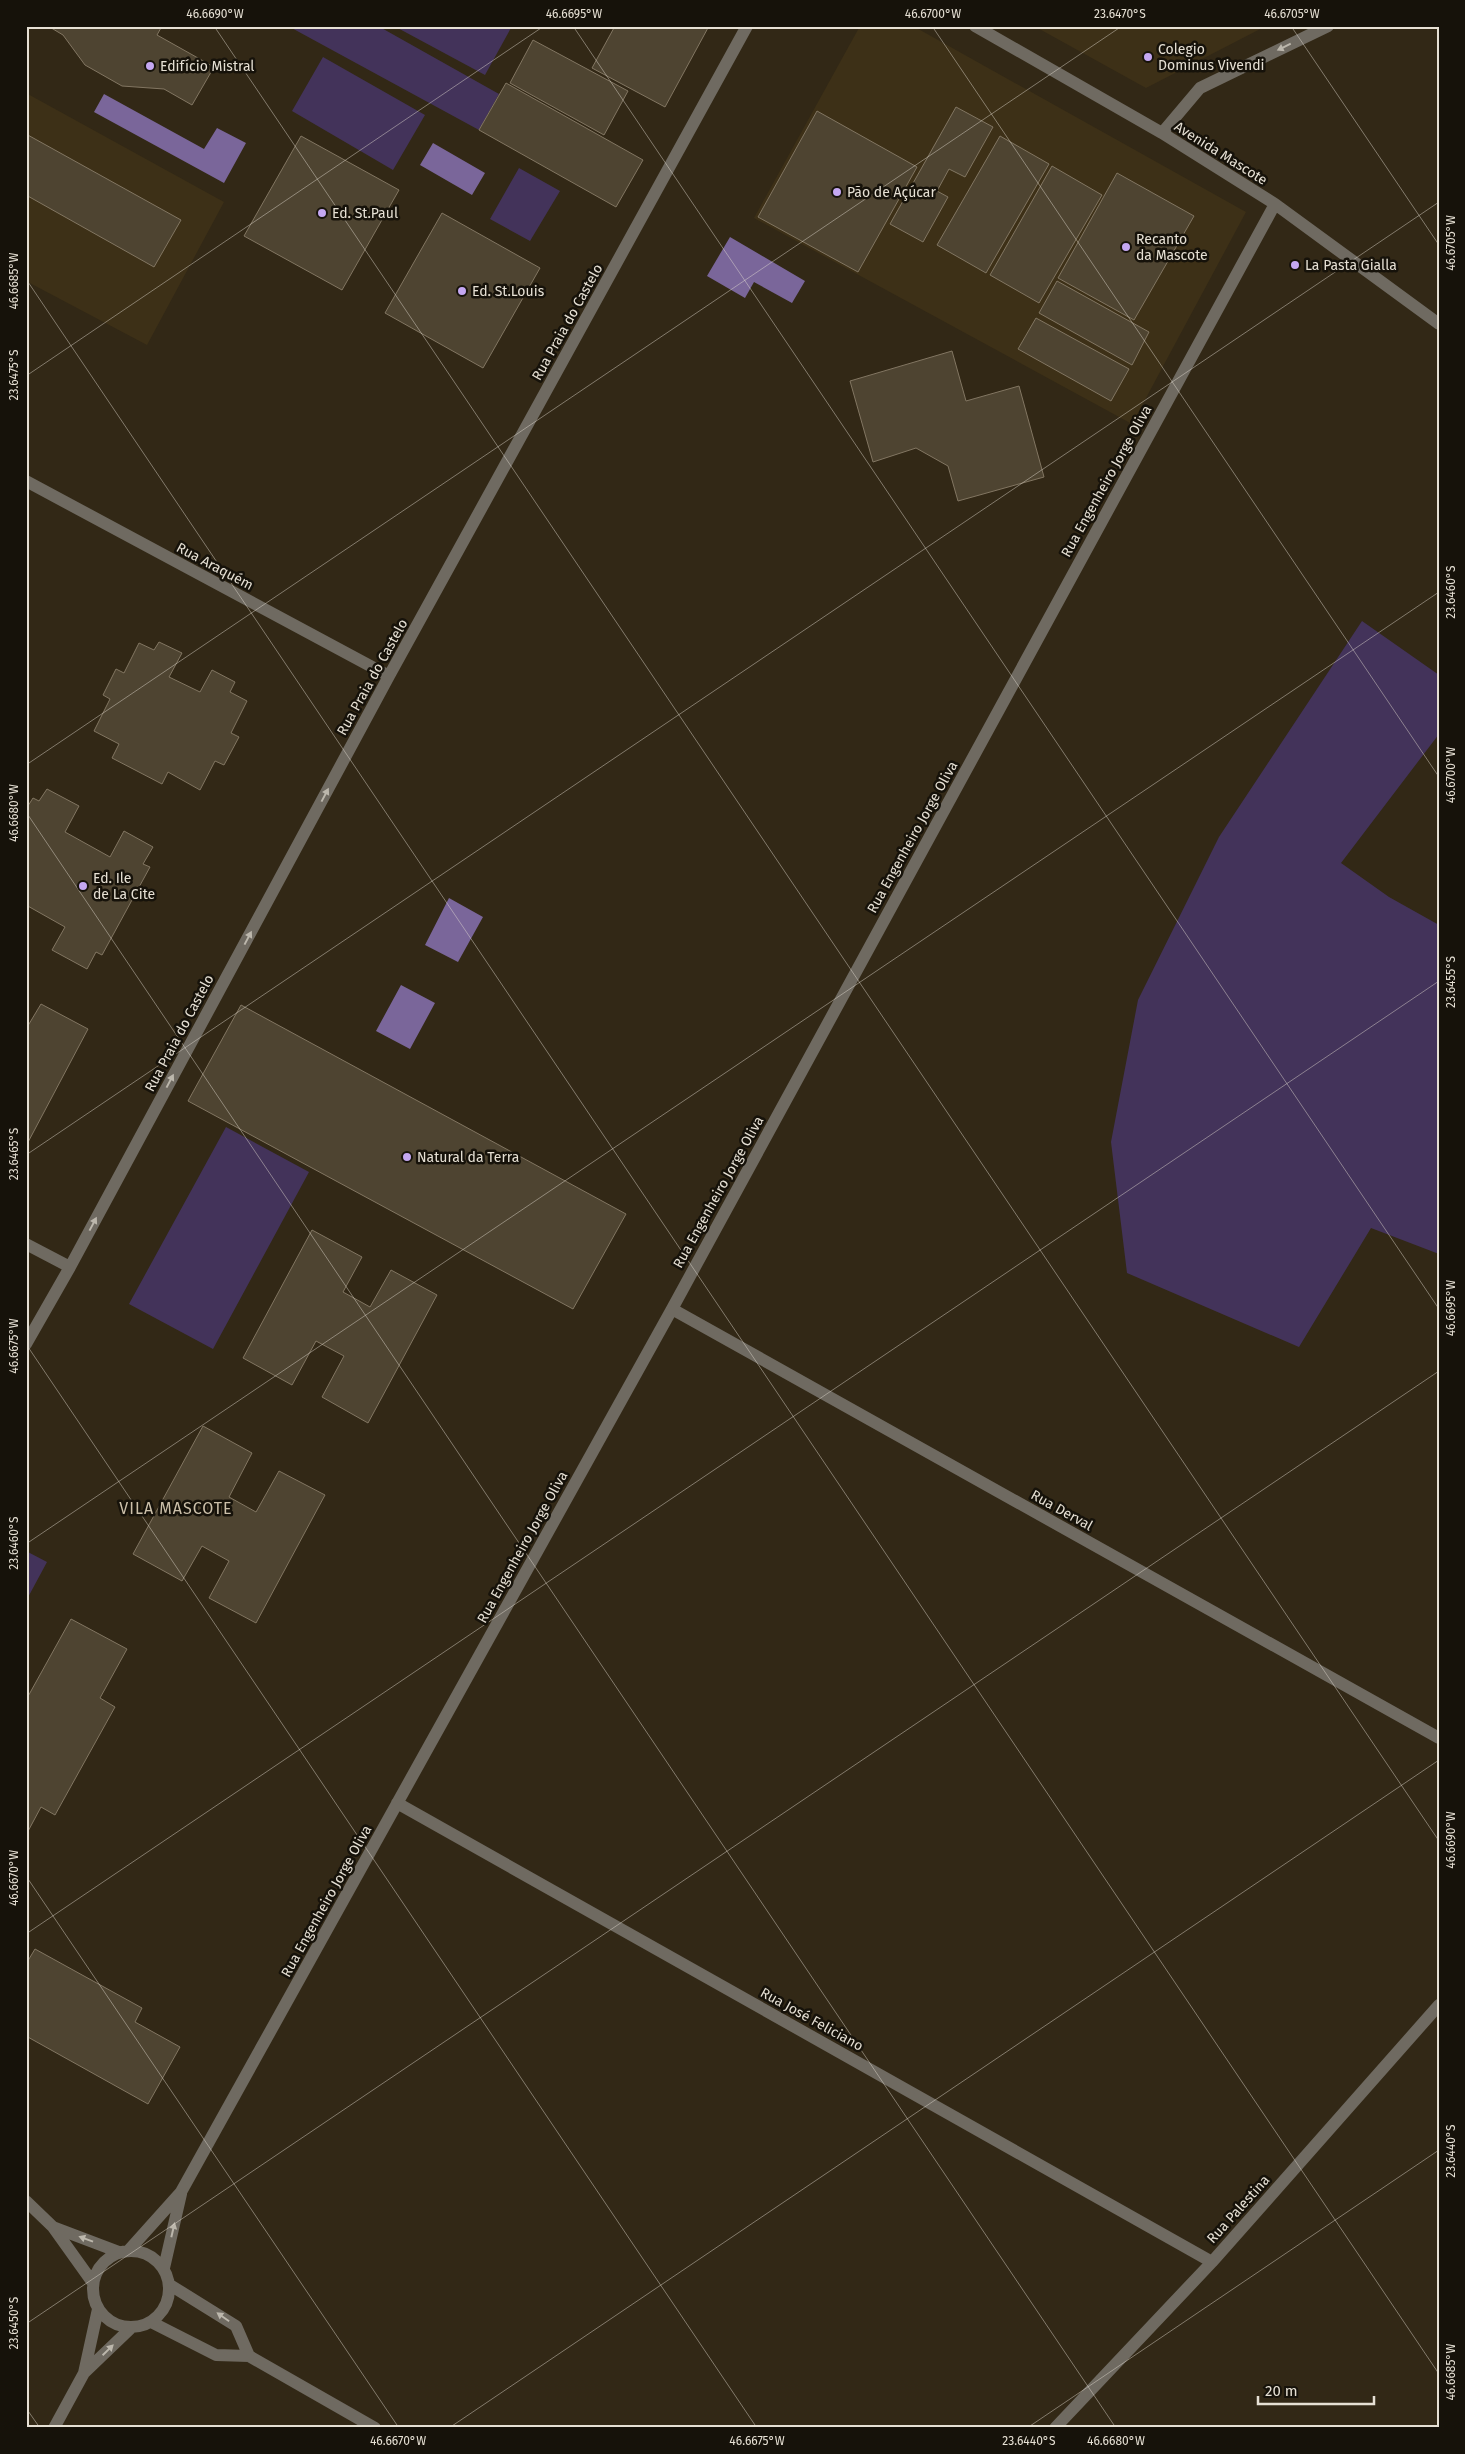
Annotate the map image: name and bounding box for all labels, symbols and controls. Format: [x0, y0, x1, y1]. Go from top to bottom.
text: 46.6690°W [186, 7, 244, 21]
text: 46.6695°W [546, 7, 602, 21]
text: 46.6700°W [905, 7, 961, 21]
text: 23.6470°S [1094, 7, 1146, 21]
text: 46.6705°W [1264, 7, 1320, 21]
place label: Colegio Dominus Vivendi [1158, 41, 1264, 74]
one-way arrow [1277, 44, 1291, 52]
marker: Colegio Dominus Vivendi [1142, 51, 1154, 63]
place label: Edifício Mistral [160, 58, 254, 75]
marker: Edifício Mistral [144, 60, 156, 72]
street label: Avenida Mascote [1171, 118, 1270, 189]
place label: Pão de Açúcar [847, 184, 936, 201]
marker: Pão de Açúcar [831, 186, 843, 198]
place label: Ed. St.Paul [332, 205, 398, 222]
marker: Ed. St.Paul [316, 207, 328, 219]
text: 46.6705°W [1444, 215, 1458, 271]
place label: Recanto da Mascote [1136, 231, 1208, 264]
marker: Recanto da Mascote [1120, 241, 1132, 253]
text: 46.6685°W [7, 252, 21, 310]
place label: La Pasta Gialla [1305, 257, 1397, 274]
marker: La Pasta Gialla [1289, 259, 1301, 271]
street label: Rua Praia do Castelo [528, 261, 606, 383]
place label: Ed. St.Louis [472, 283, 545, 300]
marker: Ed. St.Louis [456, 285, 468, 297]
text: 23.6475°S [7, 349, 21, 400]
street label: Rua Engenheiro Jorge Oliva [1058, 402, 1155, 560]
street label: Rua Araquém [173, 539, 256, 594]
text: 23.6460°S [1444, 565, 1458, 619]
street label: Rua Praia do Castelo [333, 616, 411, 738]
text: 46.6700°W [1444, 747, 1458, 803]
street label: Rua Engenheiro Jorge Oliva [864, 758, 961, 916]
text: 46.6680°W [7, 784, 21, 842]
one-way arrow [321, 788, 329, 802]
place label: Ed. Ile de La Cite [93, 870, 155, 903]
marker: Ed. Ile de La Cite [77, 880, 89, 892]
one-way arrow [243, 931, 252, 945]
text: 23.6455°S [1444, 956, 1458, 1008]
street label: Rua Praia do Castelo [141, 972, 218, 1095]
one-way arrow [166, 1074, 175, 1088]
street label: Rua Engenheiro Jorge Oliva [670, 1113, 767, 1271]
text: 23.6465°S [7, 1127, 21, 1180]
place label: Natural da Terra [417, 1149, 519, 1166]
marker: Natural da Terra [401, 1151, 413, 1163]
one-way arrow [89, 1217, 97, 1231]
text: 46.6695°W [1444, 1280, 1458, 1336]
text: 46.6675°W [7, 1318, 21, 1374]
street label: Rua Engenheiro Jorge Oliva [474, 1468, 571, 1626]
street label: Rua Derval [1028, 1486, 1096, 1534]
district label: VILA MASCOTE [119, 1499, 233, 1518]
text: 23.6460°S [7, 1516, 21, 1570]
text: 46.6690°W [1444, 1811, 1458, 1869]
street label: Rua Engenheiro Jorge Oliva [278, 1822, 375, 1980]
text: 46.6670°W [7, 1850, 21, 1906]
street label: Rua José Feliciano [757, 1984, 866, 2055]
text: 23.6440°S [1444, 2124, 1458, 2178]
street label: Rua Palestina [1203, 2172, 1273, 2247]
one-way arrow [169, 2221, 177, 2237]
one-way arrow [78, 2235, 93, 2243]
text: 23.6450°S [7, 2296, 21, 2349]
one-way arrow [216, 2312, 230, 2322]
text: 46.6685°W [1444, 2343, 1458, 2401]
one-way arrow [101, 2344, 113, 2356]
scale bar [1258, 2374, 1374, 2406]
text: 20 m [1265, 2382, 1298, 2400]
text: 46.6670°W [370, 2434, 426, 2448]
text: 46.6675°W [729, 2434, 785, 2448]
text: 23.6440°S [1002, 2434, 1056, 2448]
text: 46.6680°W [1087, 2434, 1145, 2448]

